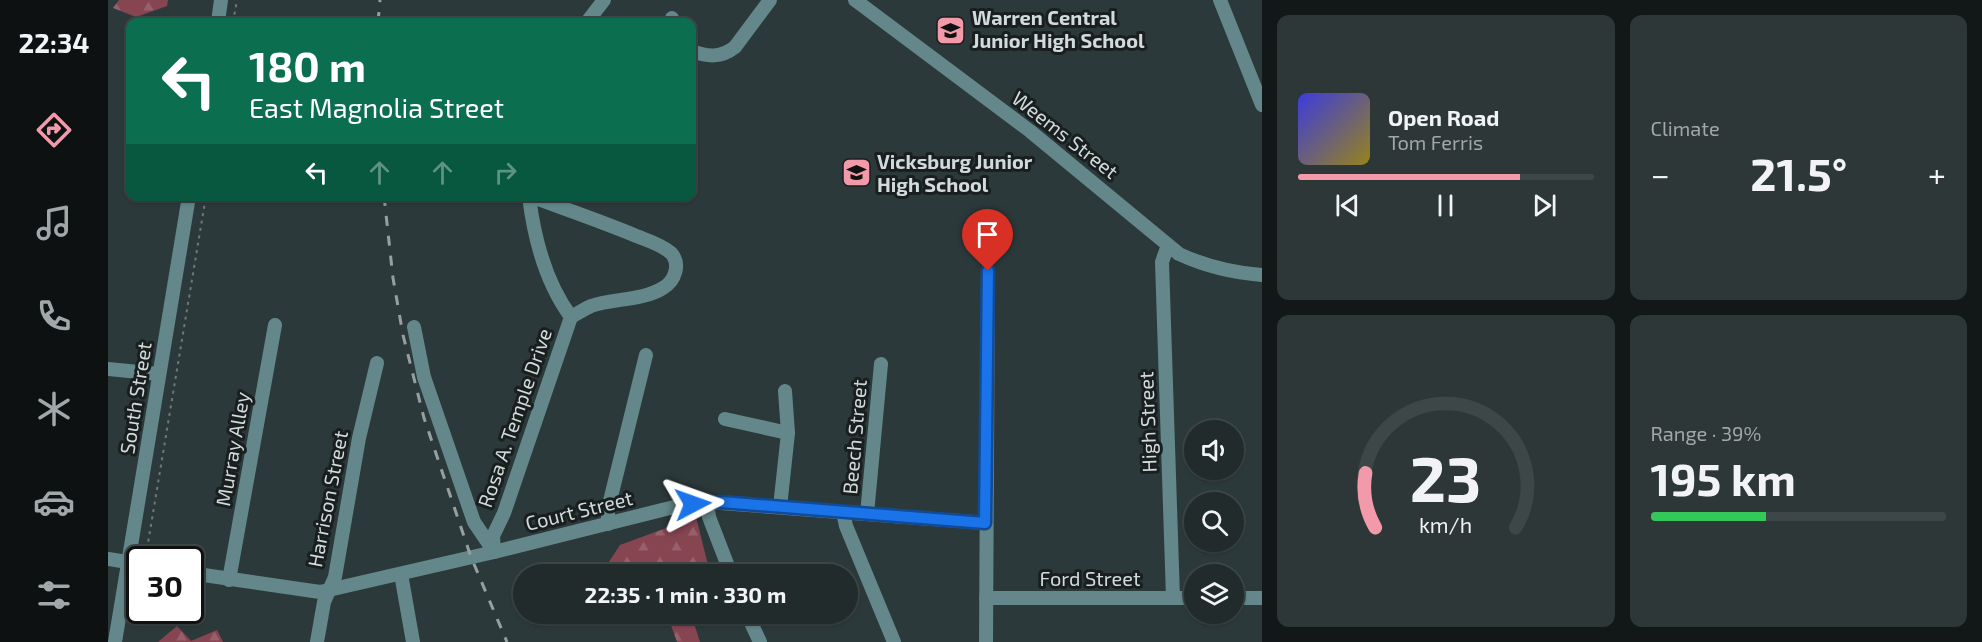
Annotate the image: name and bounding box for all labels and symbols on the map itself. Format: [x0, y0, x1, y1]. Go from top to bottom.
place label: Warren Central Junior High School [972, 5, 1145, 52]
school or university icon: Warren Central Junior High School [935, 14, 967, 46]
street label: Weems Street [1008, 85, 1124, 183]
place label: Vicksburg Junior High School [877, 149, 1033, 196]
school or university icon: Vicksburg Junior High School [840, 157, 872, 189]
pin [962, 209, 1013, 271]
street label: Rosa A. Temple Drive [472, 325, 556, 510]
street label: South Street [114, 340, 156, 456]
street label: High Street [1133, 371, 1161, 473]
street label: Beech Street [837, 378, 871, 495]
street label: Murray Alley [210, 389, 254, 508]
street label: Harrison Street [302, 428, 352, 569]
position arrow [661, 472, 725, 536]
street label: Court Street [523, 485, 635, 535]
speed limit sign: 30 [126, 546, 204, 624]
street label: Ford Street [1039, 566, 1141, 590]

